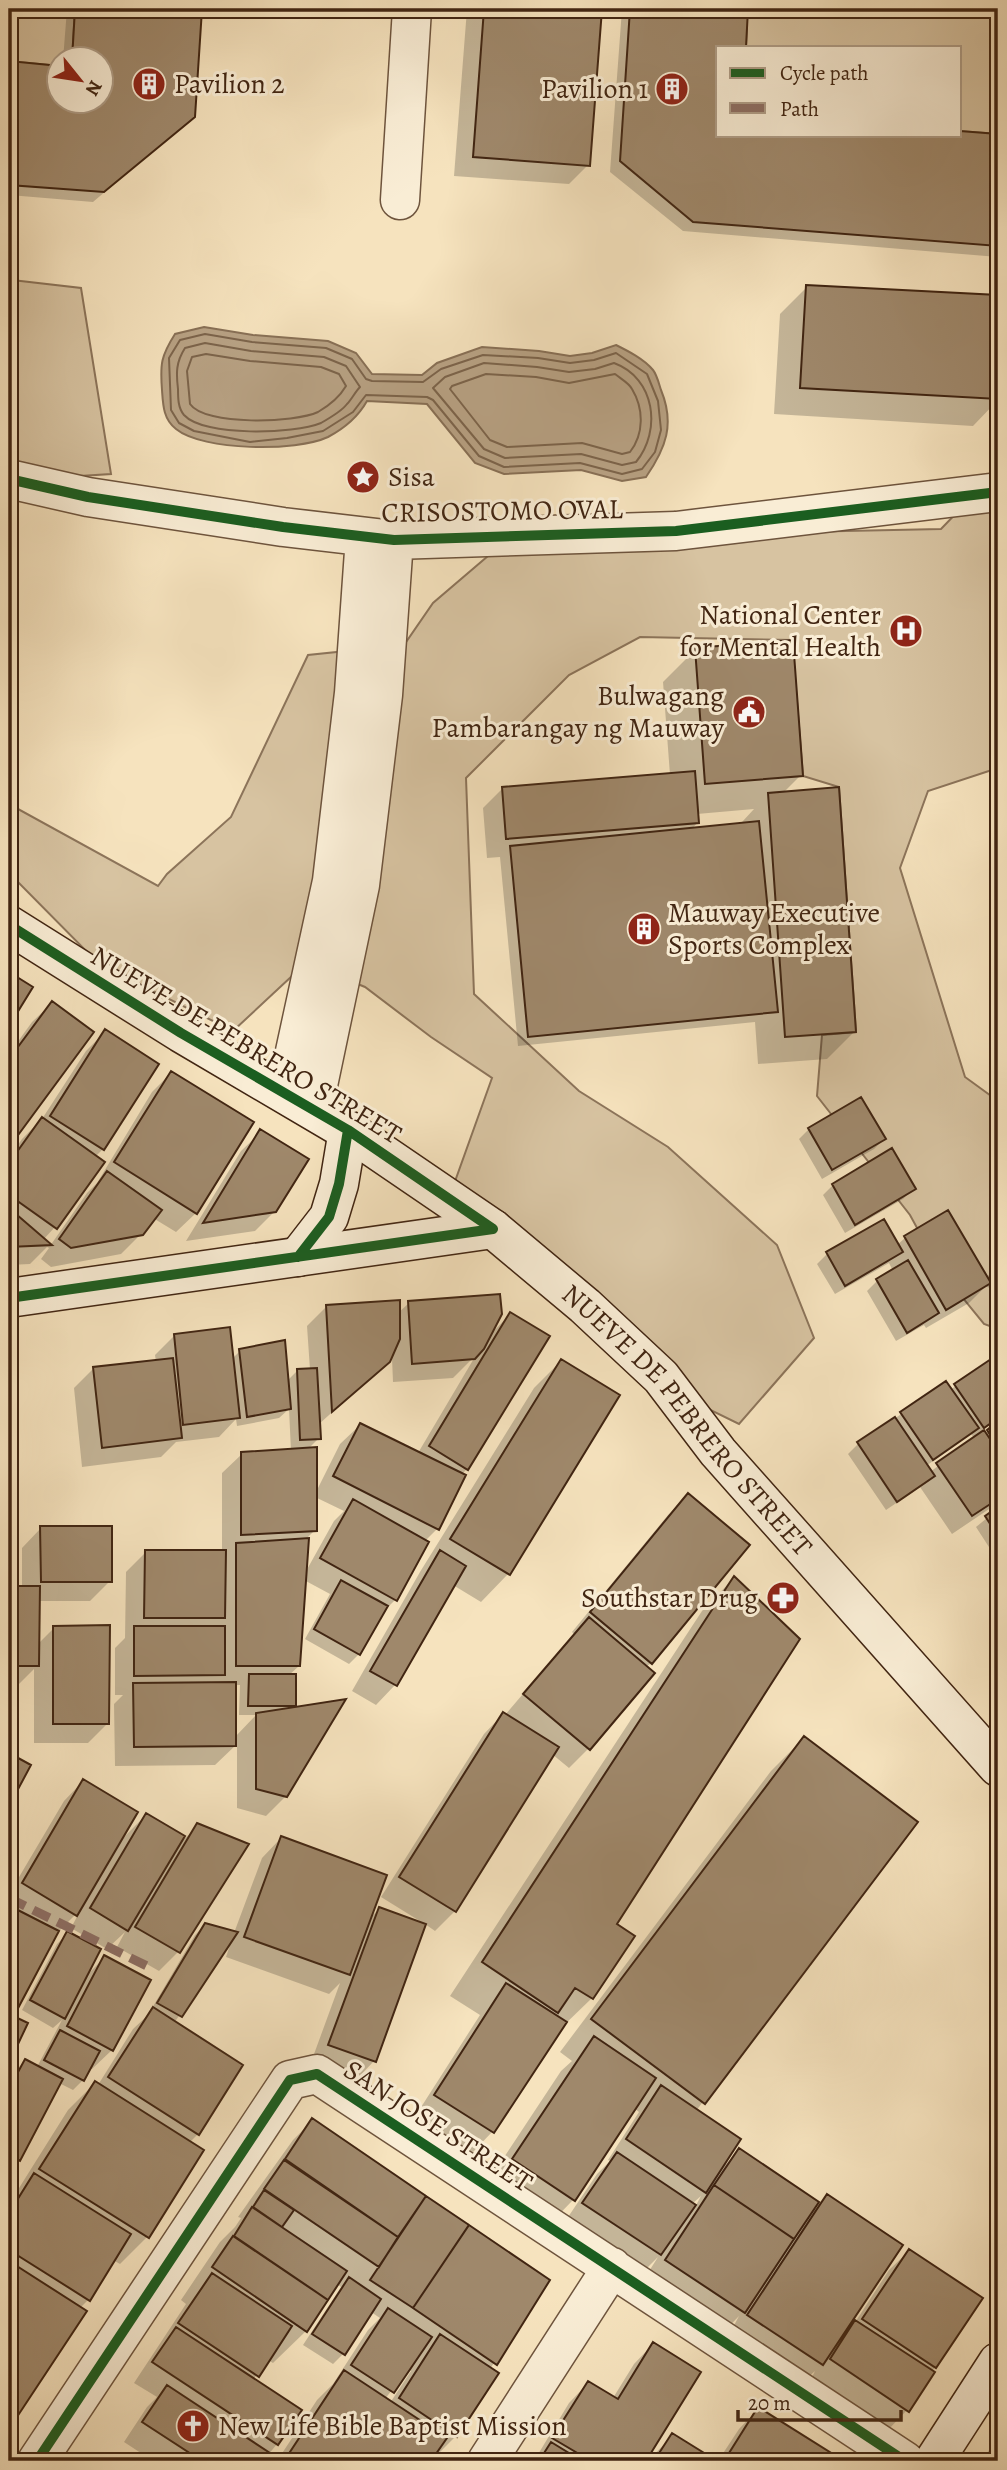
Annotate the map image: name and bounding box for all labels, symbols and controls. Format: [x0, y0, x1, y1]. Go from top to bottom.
north arrow [46, 46, 116, 116]
legend [716, 46, 962, 136]
text: Cycle path [780, 59, 869, 87]
building icon: Pavilion 2 [130, 65, 168, 103]
place label: Pavilion 2 [174, 65, 285, 103]
place label: Pavilion 1 [541, 70, 648, 108]
building icon: Pavilion 1 [653, 70, 691, 108]
text: N [79, 76, 109, 101]
text: Path [780, 95, 819, 123]
place icon: Sisa [344, 458, 382, 496]
place label: Sisa [388, 458, 435, 496]
street label: CRISOSTOMO OVAL [381, 490, 624, 532]
place label: National Center for Mental Health [679, 596, 881, 666]
hospital icon: National Center for Mental Health [887, 612, 925, 650]
place label: Bulwagang Pambarangay ng Mauway [432, 677, 724, 747]
public building icon: Bulwagang Pambarangay ng Mauway [730, 693, 768, 731]
place label: Mauway Executive Sports Complex [668, 894, 880, 964]
building icon: Mauway Executive Sports Complex [625, 910, 663, 948]
street label: NUEVE DE PEBRERO STREET [83, 937, 409, 1153]
street label: NUEVE DE PEBRERO STREET [554, 1275, 821, 1564]
place label: Southstar Drug [581, 1579, 758, 1617]
pharmacy icon: Southstar Drug [764, 1579, 802, 1617]
street label: SAN JOSE STREET [336, 2051, 540, 2201]
scale bar [738, 2379, 900, 2423]
text: 20 m [748, 2389, 791, 2417]
church icon: New Life Bible Baptist Mission [174, 2407, 212, 2445]
place label: New Life Bible Baptist Mission [218, 2407, 567, 2445]

